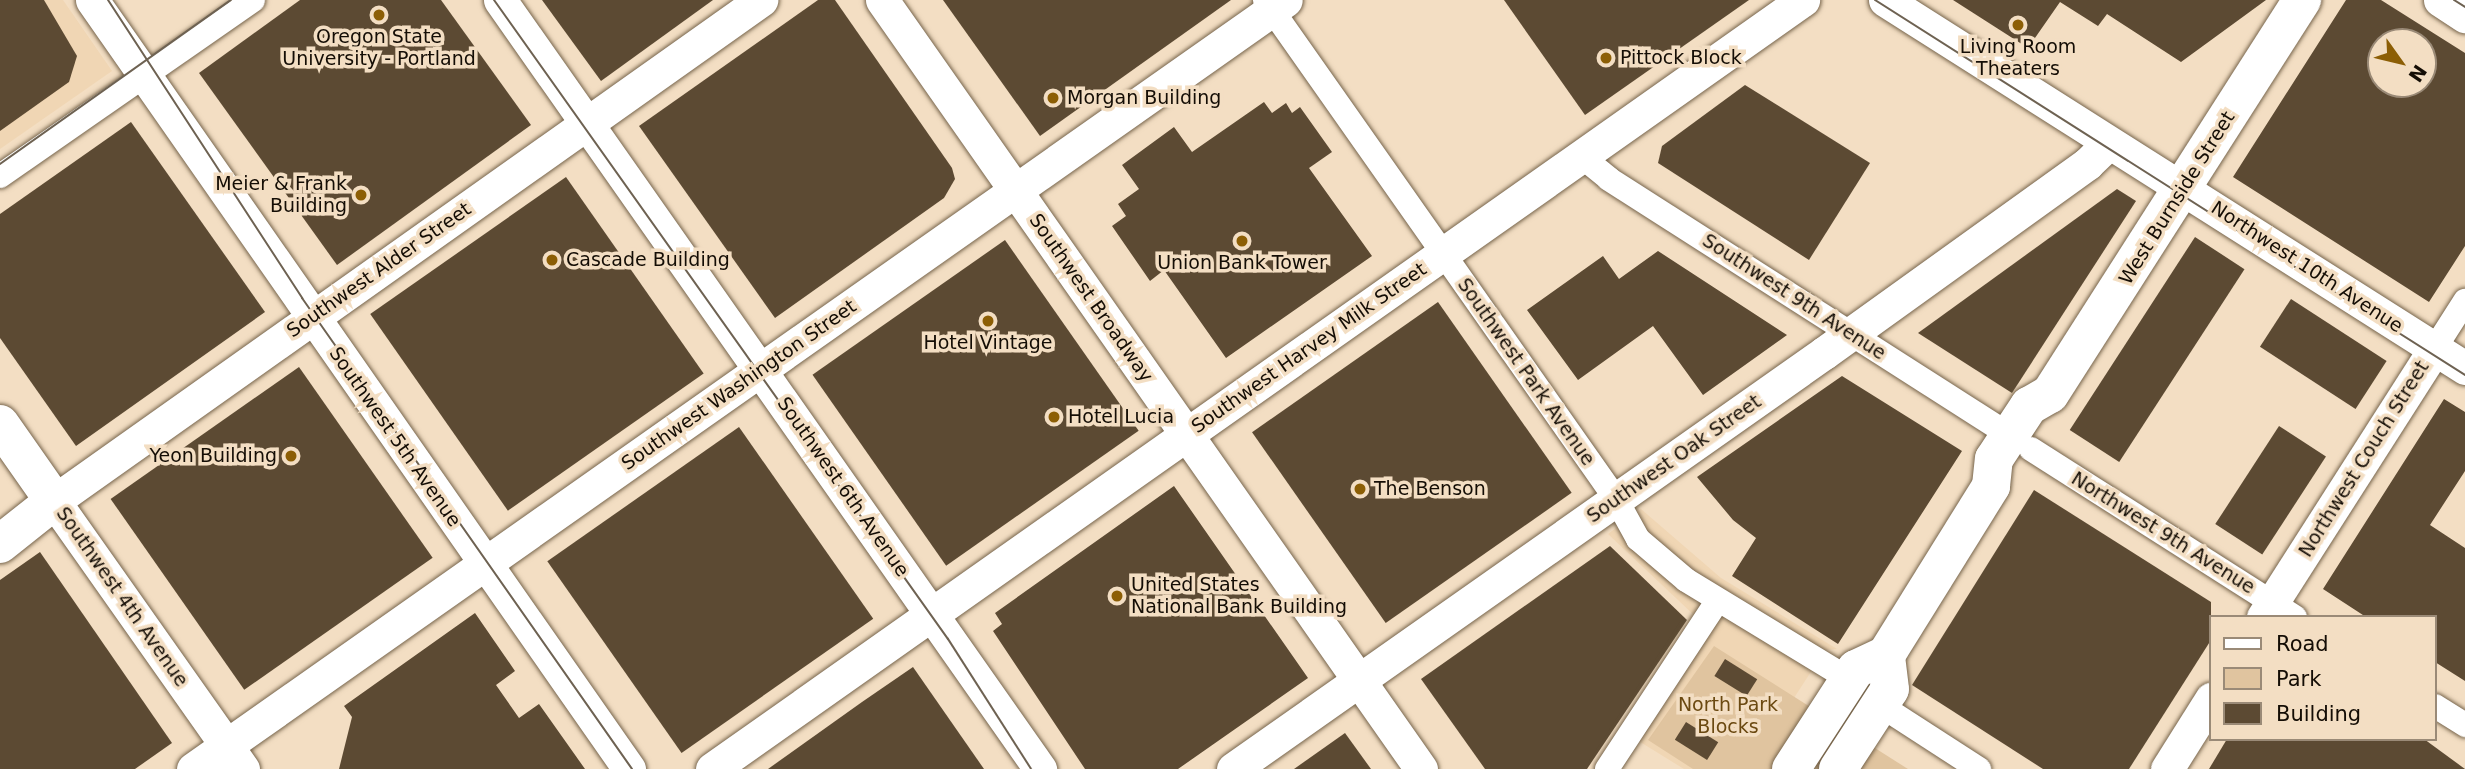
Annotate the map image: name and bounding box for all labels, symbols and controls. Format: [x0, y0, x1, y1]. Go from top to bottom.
marker: Oregon State University - Portland [371, 7, 387, 23]
marker: Living Room Theaters [2010, 17, 2026, 33]
place label: Oregon State University - Portland [282, 26, 476, 70]
north arrow [2367, 28, 2437, 98]
place label: Living Room Theaters [1960, 36, 2076, 80]
place label: Pittock Block [1620, 47, 1742, 69]
marker: Pittock Block [1598, 50, 1614, 66]
text: N [2404, 61, 2431, 86]
place label: Morgan Building [1067, 87, 1221, 109]
marker: Morgan Building [1045, 90, 1061, 106]
street label: West Burnside Street [2114, 107, 2240, 289]
place label: Meier & Frank Building [215, 173, 347, 217]
marker: Meier & Frank Building [353, 187, 369, 203]
street label: Northwest 10th Avenue [2207, 196, 2407, 338]
street label: Southwest Alder Street [283, 198, 475, 342]
street label: Southwest Broadway [1024, 210, 1158, 386]
street label: Southwest 9th Avenue [1698, 229, 1890, 365]
marker: Union Bank Tower [1234, 233, 1250, 249]
place label: Cascade Building [566, 249, 730, 271]
marker: Cascade Building [544, 252, 560, 268]
place label: Union Bank Tower [1157, 252, 1327, 274]
street label: Southwest Harvey Milk Street [1187, 258, 1431, 438]
street label: Southwest Park Avenue [1453, 274, 1599, 470]
street label: Southwest Washington Street [617, 295, 861, 475]
marker: Hotel Vintage [980, 313, 996, 329]
place label: Hotel Vintage [923, 332, 1053, 354]
street label: Southwest 5th Avenue [324, 343, 466, 531]
street label: Northwest Couch Street [2294, 357, 2434, 561]
street label: Southwest Oak Street [1583, 390, 1765, 528]
street label: Southwest 6th Avenue [772, 393, 914, 581]
place label: Hotel Lucia [1068, 406, 1174, 428]
marker: Hotel Lucia [1046, 409, 1062, 425]
place label: Yeon Building [149, 445, 277, 467]
marker: Yeon Building [283, 448, 299, 464]
street label: Northwest 9th Avenue [2067, 467, 2259, 599]
place label: The Benson [1374, 478, 1486, 500]
marker: The Benson [1352, 481, 1368, 497]
street label: Southwest 4th Avenue [51, 503, 193, 691]
place label: United States National Bank Building [1131, 574, 1347, 618]
marker: United States National Bank Building [1109, 588, 1125, 604]
legend [2210, 615, 2437, 741]
text: Road [2276, 632, 2329, 656]
text: Park [2276, 667, 2321, 691]
park label: North Park Blocks [1678, 694, 1778, 738]
text: Building [2276, 702, 2361, 726]

